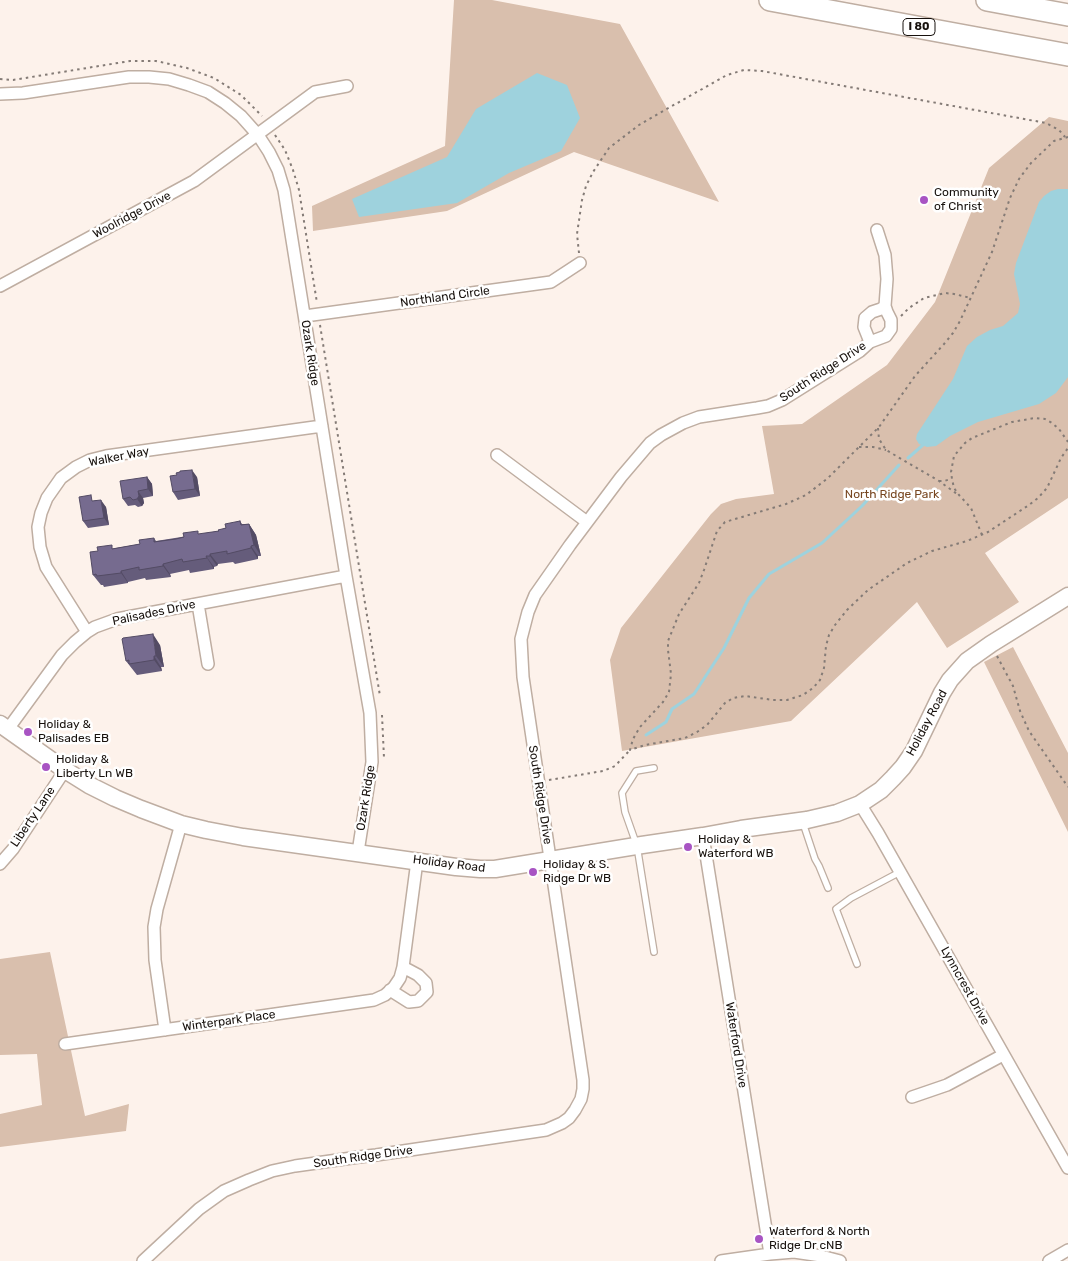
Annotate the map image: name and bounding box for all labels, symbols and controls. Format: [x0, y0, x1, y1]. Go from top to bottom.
road number: I 80 [903, 18, 935, 36]
place label: Community of Christ [934, 186, 999, 214]
street label: Woolridge Drive [90, 188, 174, 242]
marker: Community of Christ [918, 194, 930, 206]
street label: Northland Circle [399, 284, 491, 310]
street label: Ozark Ridge [298, 319, 322, 387]
street label: South Ridge Drive [777, 339, 869, 405]
street label: Walker Way [87, 444, 151, 470]
park label: North Ridge Park [845, 488, 939, 502]
street label: Palisades Drive [111, 597, 197, 629]
street label: Holiday Road [904, 687, 950, 759]
place label: Holiday & Palisades EB [38, 718, 109, 746]
marker: Holiday & Palisades EB [22, 726, 34, 738]
street label: South Ridge Drive [525, 744, 555, 846]
place label: Holiday & Liberty Ln WB [56, 753, 133, 781]
marker: Holiday & Liberty Ln WB [40, 761, 52, 773]
street label: Ozark Ridge [354, 764, 378, 832]
street label: Liberty Lane [8, 784, 58, 850]
place label: Holiday & Waterford WB [698, 833, 773, 861]
marker: Holiday & Waterford WB [682, 841, 694, 853]
street label: Holiday Road [412, 852, 486, 876]
place label: Holiday & S. Ridge Dr WB [543, 858, 611, 886]
marker: Holiday & S. Ridge Dr WB [527, 866, 539, 878]
street label: Lynncrest Drive [938, 944, 992, 1028]
street label: Waterford Drive [722, 1001, 750, 1089]
street label: Winterpark Place [182, 1007, 276, 1035]
street label: South Ridge Drive [312, 1143, 414, 1171]
place label: Waterford & North Ridge Dr cNB [769, 1225, 870, 1253]
marker: Waterford & North Ridge Dr cNB [753, 1233, 765, 1245]

